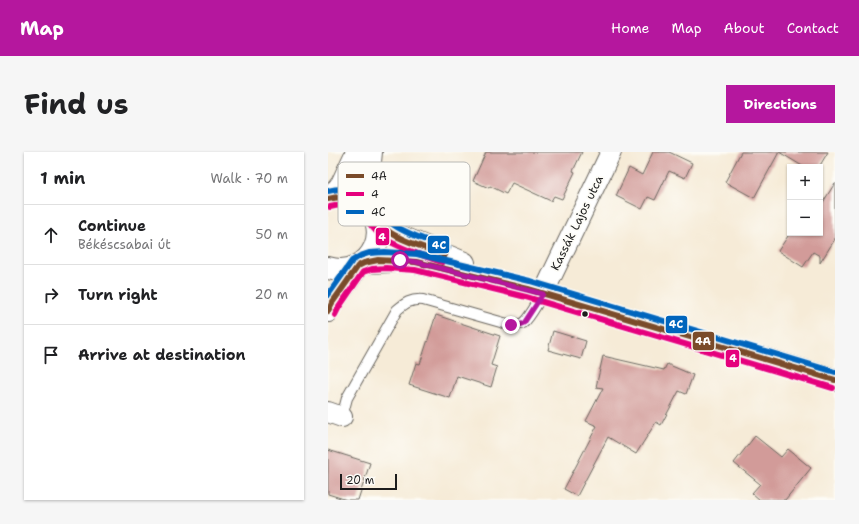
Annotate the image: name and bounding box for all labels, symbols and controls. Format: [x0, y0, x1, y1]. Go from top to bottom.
text: Map [20, 16, 64, 41]
text: Home [611, 19, 650, 37]
text: Map [672, 19, 702, 37]
text: About [724, 19, 765, 37]
text: Contact [787, 19, 839, 37]
text: Find us [24, 85, 129, 123]
button: Directions [726, 85, 835, 123]
legend [338, 162, 470, 226]
map controls [787, 164, 823, 236]
button: + [787, 164, 823, 200]
text: 1 min [40, 167, 85, 189]
text: 4A [371, 169, 387, 184]
text: Walk · 70 m [211, 170, 288, 187]
street label: Kassák Lajos utca [547, 172, 607, 273]
text: 4 [371, 187, 379, 202]
button: − [787, 200, 823, 236]
text: 4C [371, 205, 386, 220]
text: Continue [78, 216, 146, 236]
icon: ahead [40, 224, 62, 246]
text: 50 m [255, 226, 288, 243]
line badge: 4 [375, 227, 390, 246]
text: 4 [378, 230, 386, 245]
line badge: 4C [427, 235, 450, 254]
text: Békéscsabai út [78, 236, 171, 253]
text: 4C [432, 238, 446, 253]
route start [391, 251, 409, 269]
icon: right [40, 284, 62, 306]
text: Turn right [78, 285, 158, 305]
text: 20 m [255, 286, 288, 303]
unlabelled marker [580, 309, 590, 319]
line badge: 4C [665, 315, 688, 334]
route end [502, 316, 520, 334]
text: 4C [669, 317, 683, 332]
line badge: 4A [692, 331, 715, 351]
text: 4A [695, 334, 712, 349]
icon: arrive [40, 344, 62, 366]
text: Arrive at destination [78, 345, 246, 365]
line badge: 4 [725, 349, 740, 368]
text: 4 [729, 351, 737, 366]
scale bar [340, 472, 397, 491]
text: 20 m [346, 473, 374, 488]

